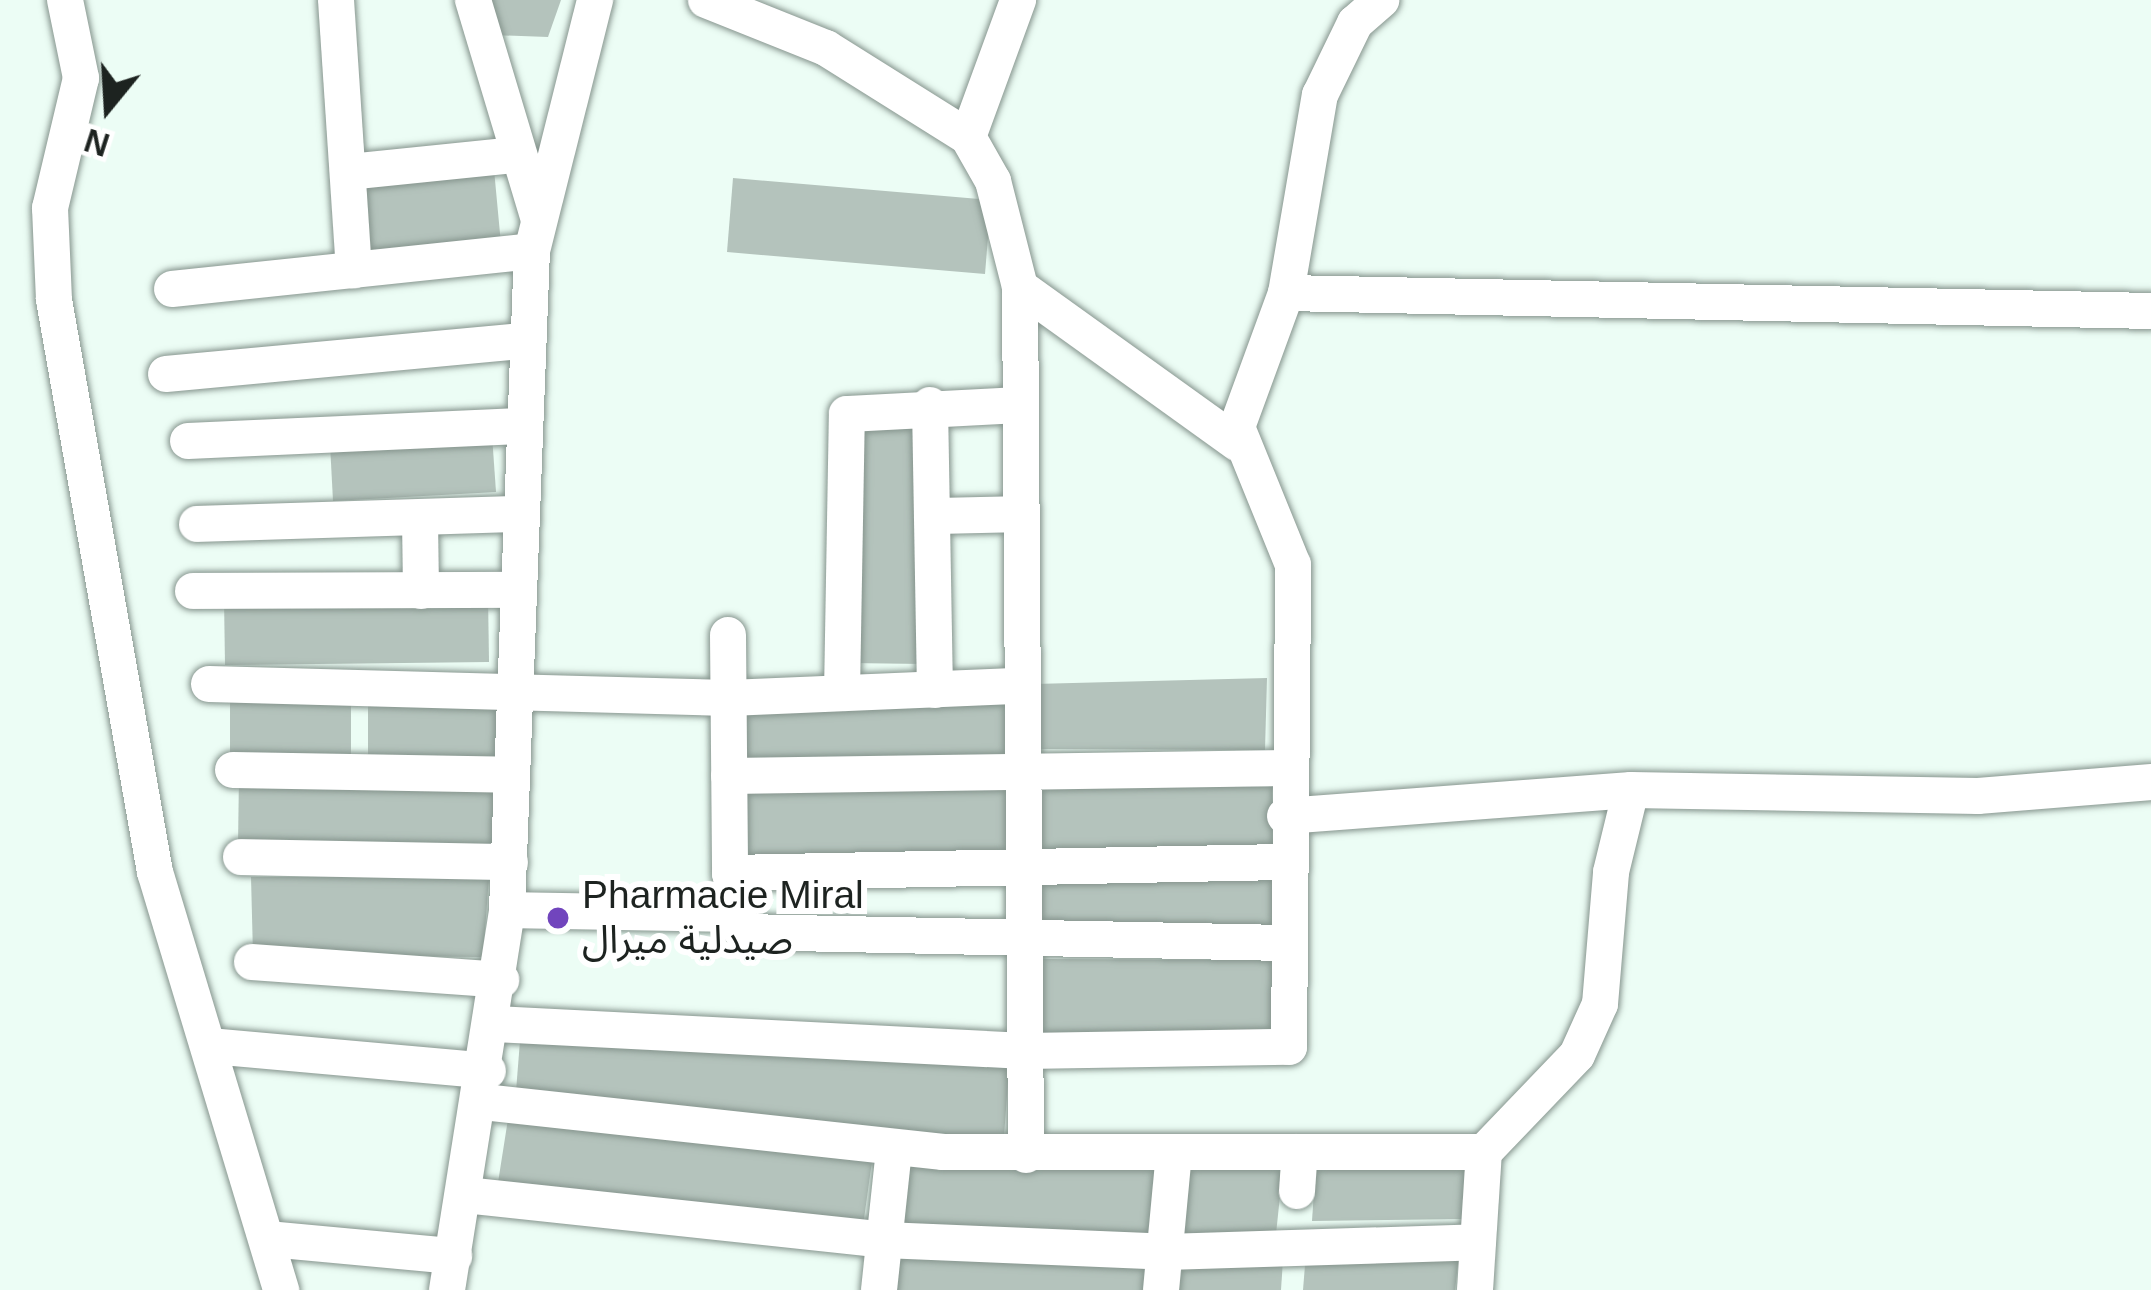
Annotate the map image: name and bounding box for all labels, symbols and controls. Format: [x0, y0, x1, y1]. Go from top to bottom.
north arrow [48, 48, 168, 168]
text: N [80, 121, 114, 164]
place label: Pharmacie Miral صيدلية ميرال [582, 873, 864, 964]
marker: Pharmacie Miral صيدلية ميرال [545, 905, 571, 931]

